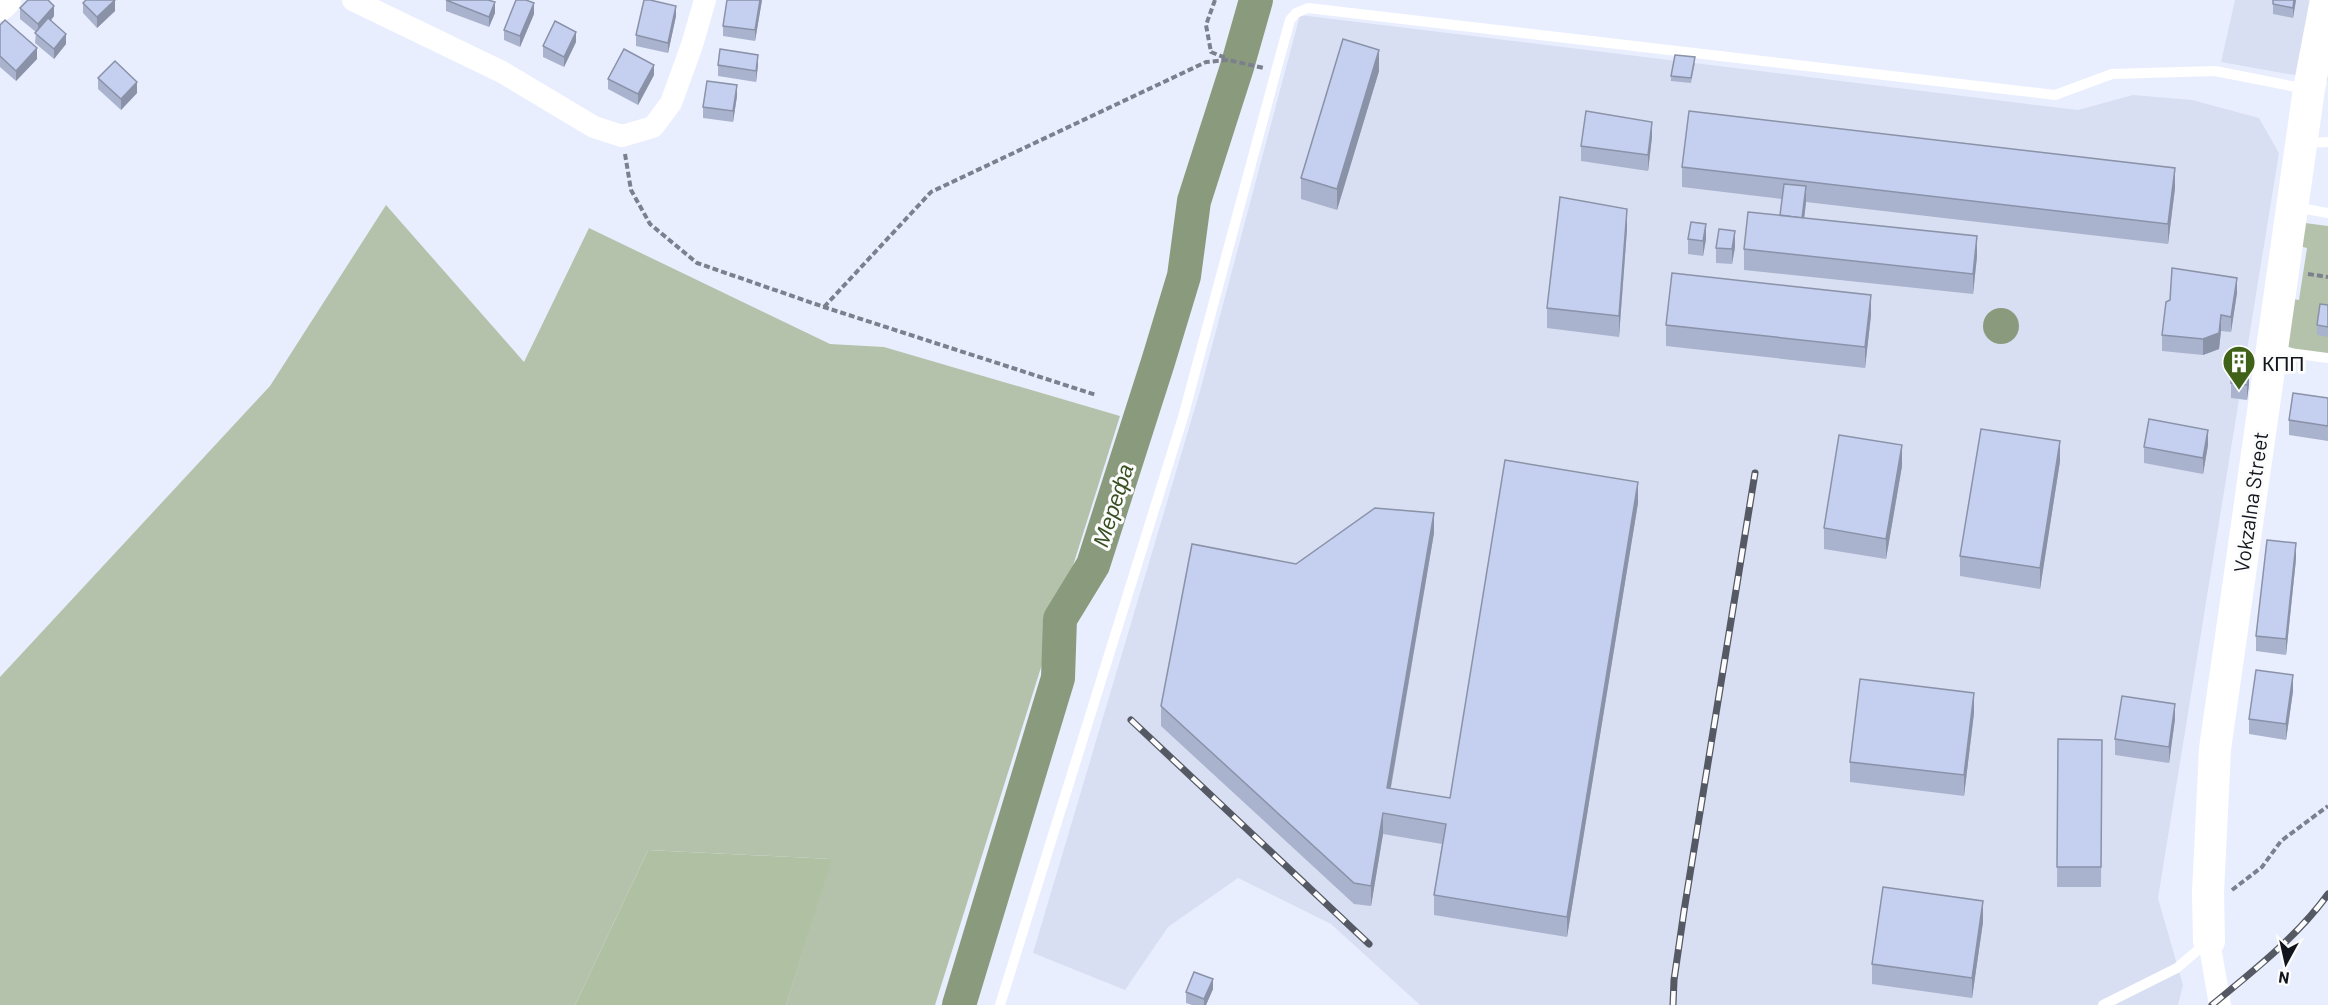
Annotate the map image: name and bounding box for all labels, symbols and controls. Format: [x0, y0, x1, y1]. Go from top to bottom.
building icon: КПП [2221, 344, 2257, 391]
place label: КПП [2262, 350, 2304, 375]
street label: Vokzalna Street [2228, 430, 2272, 574]
water label: Мерефа [1086, 460, 1139, 550]
north arrow [2256, 933, 2316, 993]
text: N [2277, 968, 2290, 988]

